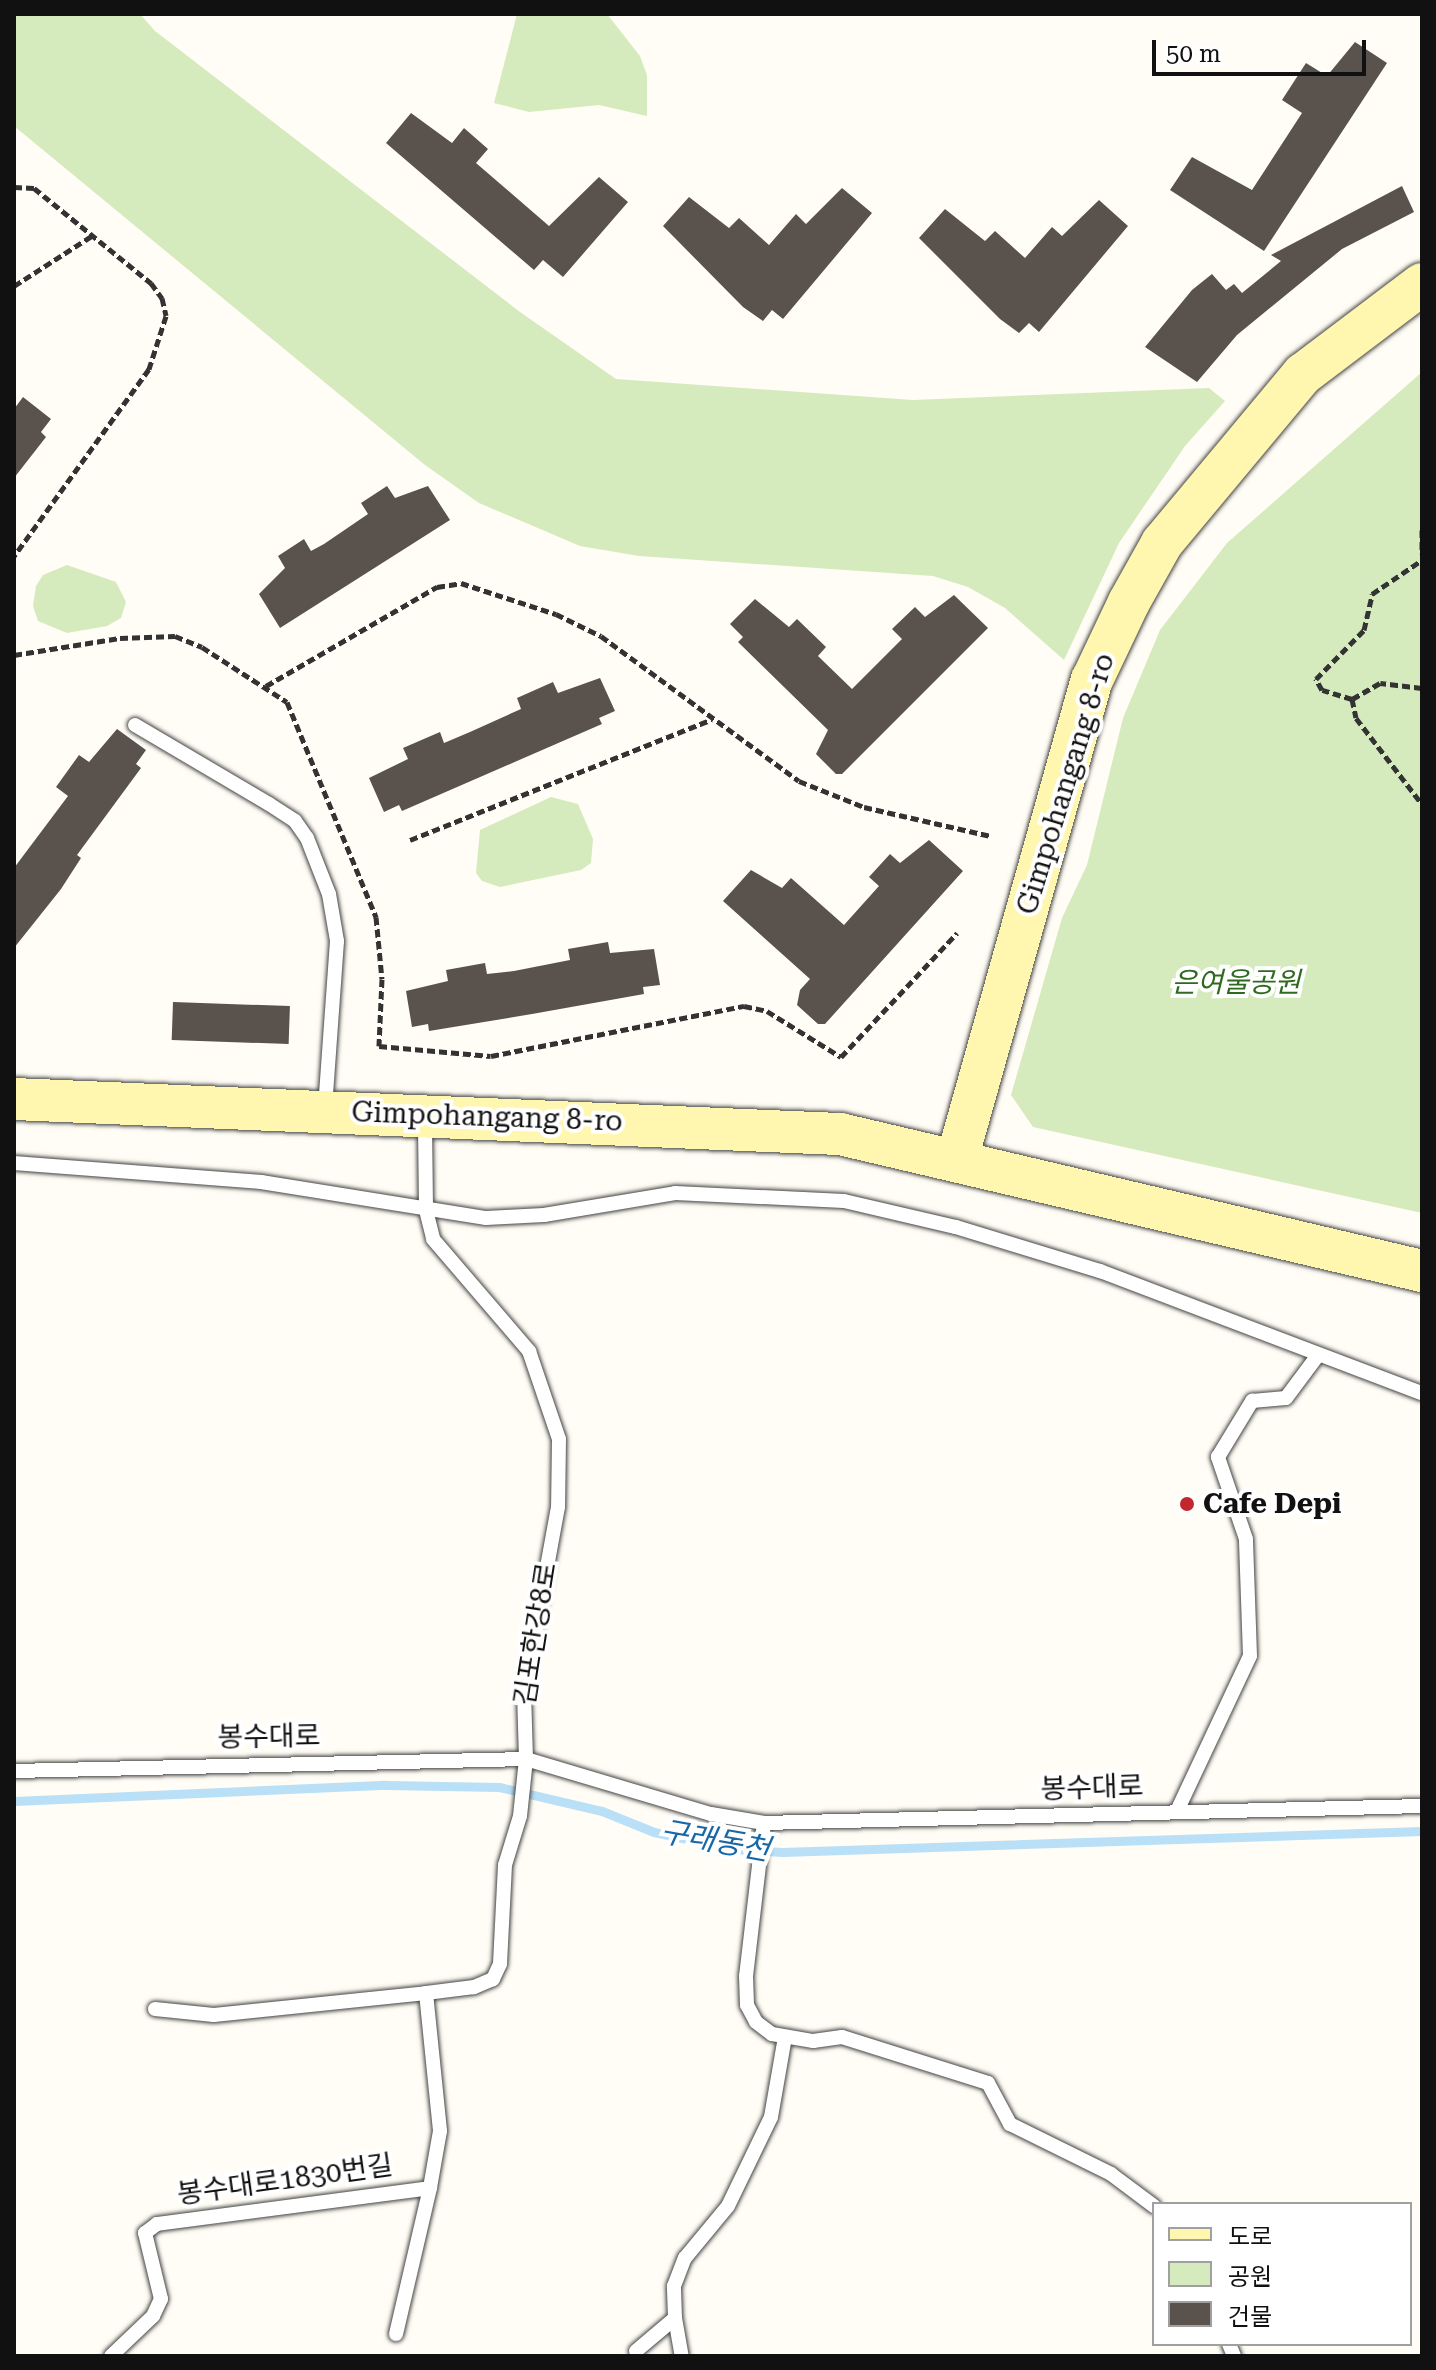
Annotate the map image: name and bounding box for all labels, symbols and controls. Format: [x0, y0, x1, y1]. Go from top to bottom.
scale bar [1156, 24, 1370, 74]
text: 50 m [1166, 40, 1221, 68]
street label: Gimpohangang 8-ro [1010, 649, 1122, 919]
park label: 은여울공원 [1172, 966, 1300, 1000]
street label: Gimpohangang 8-ro [351, 1095, 623, 1139]
place label: Cafe Depi [1203, 1487, 1341, 1521]
marker: Cafe Depi [1178, 1495, 1196, 1513]
street label: 김포한강8로 [508, 1560, 564, 1708]
street label: 봉수대로 [217, 1719, 321, 1755]
street label: 봉수대로 [1040, 1769, 1144, 1807]
water label: 구래동천 [658, 1814, 772, 1868]
street label: 봉수대로1830번길 [175, 2148, 395, 2212]
legend [1152, 2202, 1412, 2346]
text: 도로 [1228, 2223, 1272, 2251]
text: 공원 [1228, 2263, 1272, 2291]
text: 건물 [1228, 2303, 1272, 2331]

